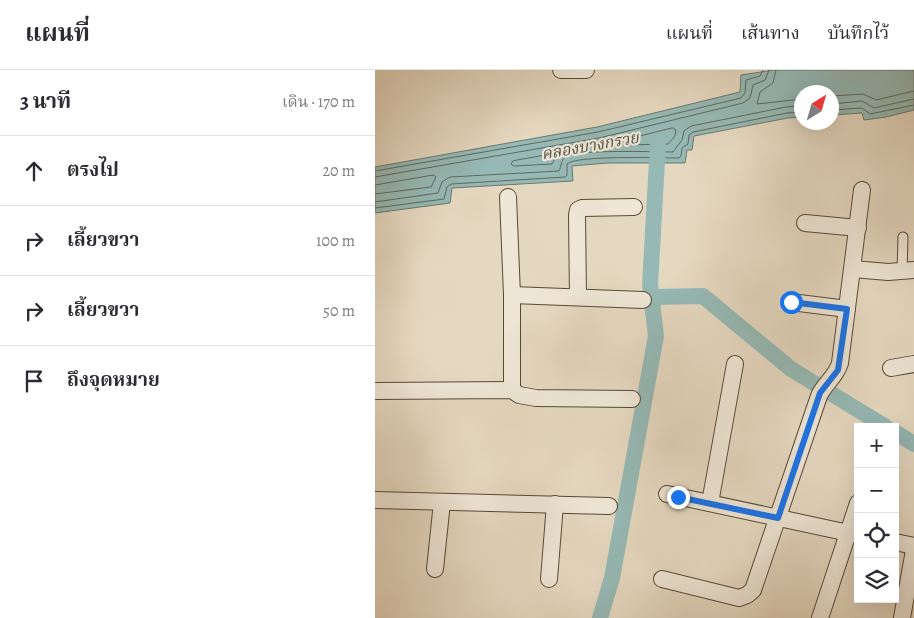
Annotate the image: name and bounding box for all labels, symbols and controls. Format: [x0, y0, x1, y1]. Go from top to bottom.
text: แผนที่ [25, 17, 90, 49]
text: แผนที่ [666, 21, 713, 45]
text: เส้นทาง [741, 21, 800, 45]
text: บันทึกไว้ [828, 21, 889, 45]
north arrow [794, 85, 839, 130]
text: 3 นาที [20, 87, 71, 115]
text: เดิน · 170 m [282, 91, 355, 113]
water label: คลองบางกรวย [540, 126, 642, 165]
icon: ahead [20, 157, 48, 185]
text: ตรงไป [67, 157, 119, 183]
text: 20 m [322, 160, 355, 182]
icon: right [20, 227, 48, 255]
text: เลี้ยวขวา [67, 227, 139, 253]
text: 100 m [316, 230, 355, 252]
route start [780, 291, 803, 314]
icon: right [20, 297, 48, 325]
text: เลี้ยวขวา [67, 297, 139, 323]
text: 50 m [323, 300, 355, 322]
icon: arrive [20, 367, 48, 395]
text: ถึงจุดหมาย [67, 367, 160, 393]
map controls [854, 423, 899, 603]
button: + [854, 423, 899, 468]
button: − [854, 468, 899, 513]
route end [667, 486, 690, 509]
button: locate [854, 513, 899, 558]
button: layers [854, 558, 899, 603]

